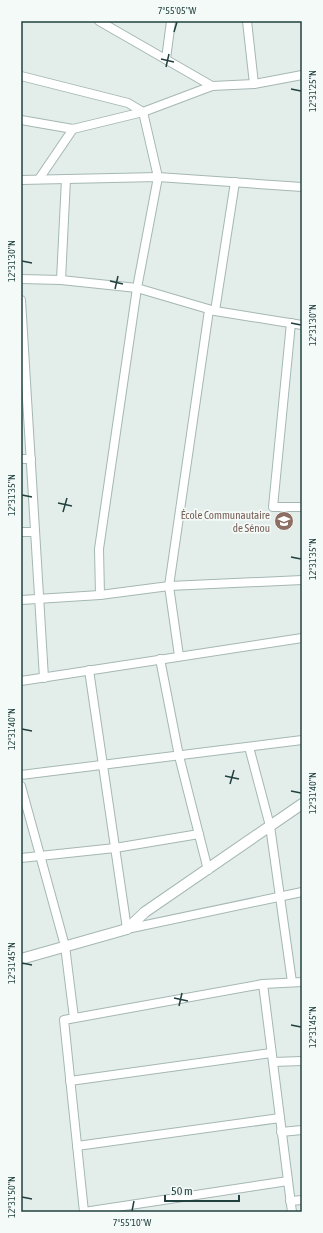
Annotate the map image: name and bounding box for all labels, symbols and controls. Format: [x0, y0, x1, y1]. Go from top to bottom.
text: 7°55'05"W [158, 5, 197, 16]
text: 12°31'25"N [307, 70, 318, 112]
text: 12°31'30"N [6, 240, 17, 282]
text: 12°31'30"N [307, 304, 318, 346]
text: 12°31'35"N [6, 474, 17, 516]
place label: École Communautaire de Sénou [181, 509, 270, 534]
school or university icon: École Communautaire de Sénou [273, 510, 295, 532]
text: 12°31'35"N [307, 538, 318, 580]
text: 12°31'40"N [6, 708, 17, 750]
text: 12°31'40"N [307, 772, 318, 814]
text: 12°31'45"N [6, 942, 17, 984]
text: 12°31'45"N [307, 1006, 318, 1048]
text: 12°31'50"N [6, 1176, 17, 1218]
scale bar [165, 1177, 239, 1203]
text: 50 m [171, 1184, 193, 1198]
text: 7°55'10"W [113, 1217, 152, 1228]

